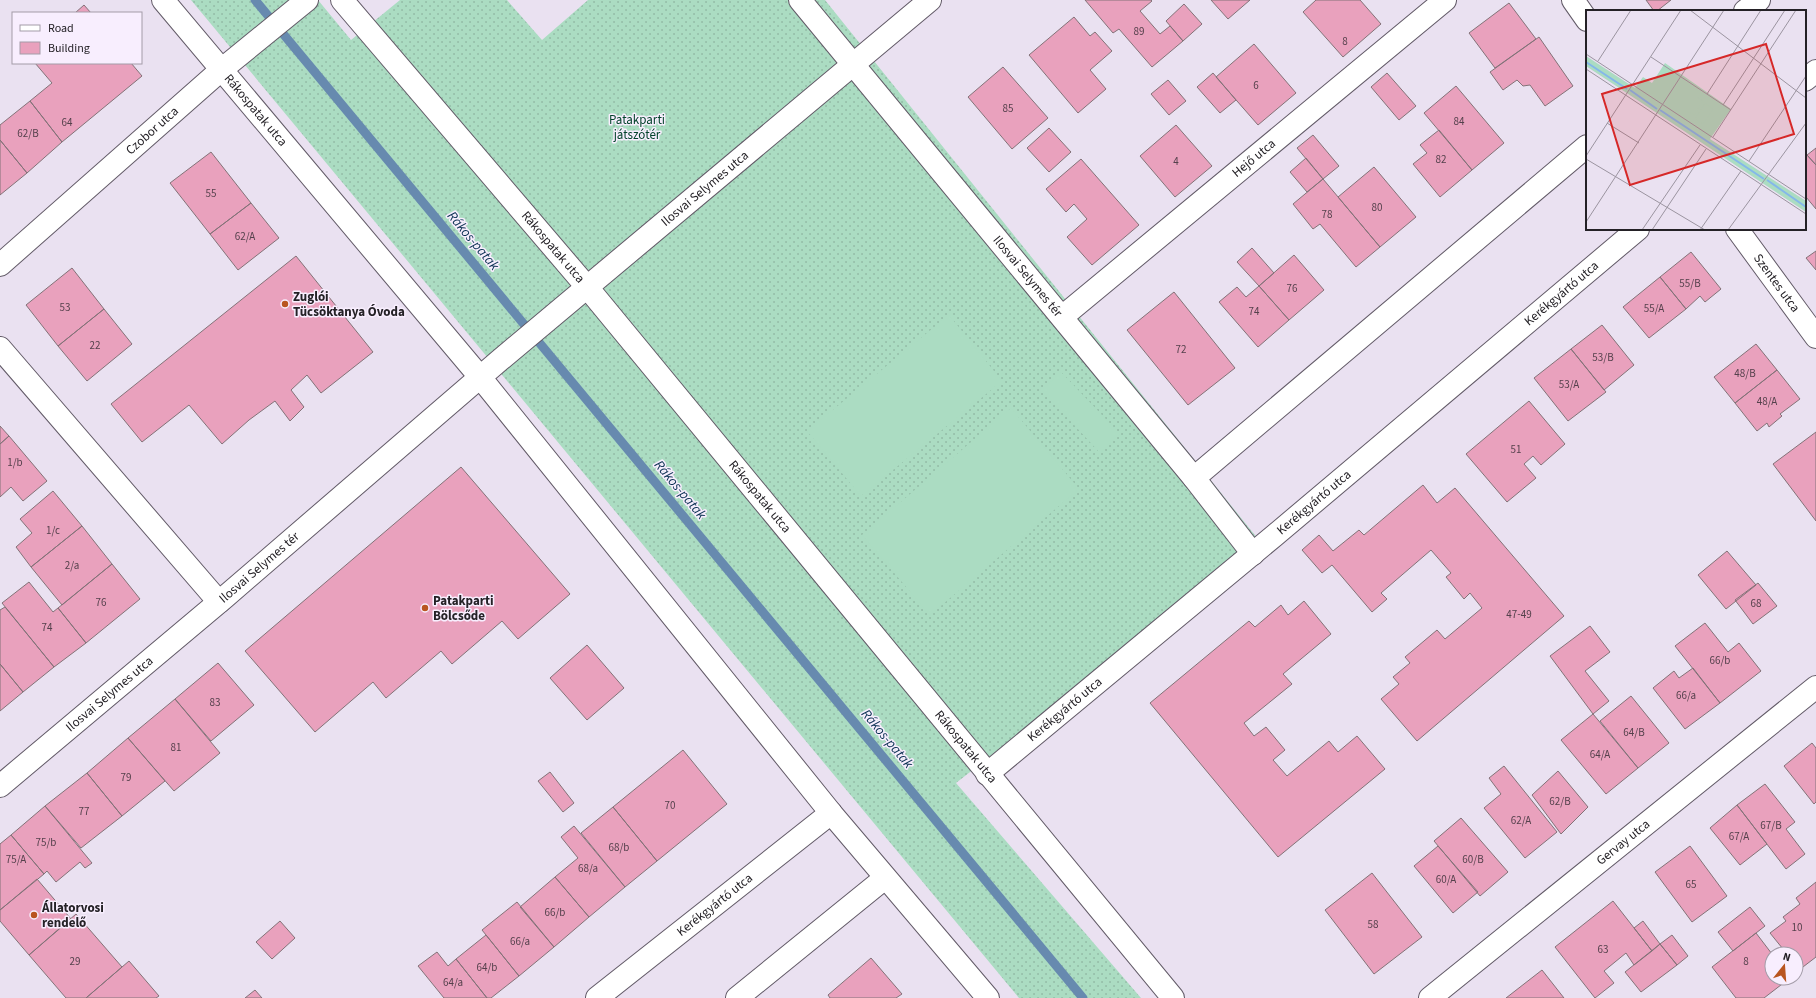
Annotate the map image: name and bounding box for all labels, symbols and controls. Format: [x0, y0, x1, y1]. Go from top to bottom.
inset map [1586, 10, 1806, 230]
legend [12, 12, 142, 64]
text: Road [48, 20, 74, 37]
house number: 89 [1134, 24, 1144, 39]
house number: 8 [1342, 34, 1348, 49]
text: Building [48, 40, 90, 57]
street label: Rákospatak utca [220, 70, 291, 150]
house number: 6 [1253, 78, 1259, 93]
house number: 85 [1003, 101, 1013, 116]
street label: Czobor utca [122, 102, 183, 159]
park label: Patakparti játszótér [609, 111, 665, 144]
house number: 84 [1454, 114, 1465, 129]
house number: 64 [62, 115, 73, 130]
house number: 62/B [17, 126, 39, 141]
street label: Hejő utca [1228, 135, 1279, 182]
street label: Ilosvai Selymes utca [657, 147, 752, 230]
house number: 82 [1436, 152, 1446, 167]
house number: 4 [1173, 154, 1179, 169]
house number: 55 [206, 186, 216, 201]
house number: 80 [1372, 200, 1382, 215]
water label: Rákos-patak [442, 207, 504, 275]
street label: Rákospatak utca [517, 207, 589, 287]
house number: 78 [1322, 207, 1333, 222]
house number: 62/A [235, 229, 255, 244]
street label: Ilosvai Selymes tér [989, 232, 1067, 321]
street label: Szentes utca [1749, 250, 1804, 316]
street label: Kerékgyártó utca [1520, 257, 1603, 330]
house number: 55/B [1679, 276, 1701, 291]
house number: 76 [1287, 281, 1298, 296]
place label: Zuglói Tücsöktanya Óvoda [293, 288, 405, 321]
marker: Zuglói Tücsöktanya Óvoda [280, 299, 290, 309]
house number: 53 [60, 300, 70, 315]
house number: 55/A [1644, 301, 1664, 316]
house number: 74 [1249, 304, 1260, 319]
house number: 22 [90, 338, 100, 353]
house number: 72 [1176, 342, 1186, 357]
house number: 53/B [1592, 350, 1614, 365]
house number: 48/B [1734, 366, 1756, 381]
house number: 53/A [1559, 377, 1579, 392]
house number: 48/A [1757, 394, 1777, 409]
house number: 51 [1511, 442, 1521, 457]
house number: 1/b [7, 455, 23, 470]
water label: Rákos-patak [649, 456, 711, 524]
street label: Rákospatak utca [724, 456, 795, 537]
street label: Kerékgyártó utca [1273, 466, 1355, 539]
house number: 1/c [46, 523, 60, 538]
street label: Ilosvai Selymes tér [215, 528, 304, 607]
house number: 2/a [65, 558, 79, 573]
place label: Patakparti Bölcsőde [433, 592, 494, 625]
house number: 76 [96, 595, 107, 610]
house number: 68 [1751, 596, 1762, 611]
marker: Patakparti Bölcsőde [420, 603, 430, 613]
house number: 47-49 [1506, 607, 1532, 622]
house number: 74 [42, 620, 53, 635]
street label: Ilosvai Selymes utca [62, 652, 157, 736]
house number: 66/b [1710, 653, 1730, 668]
street label: Kerékgyártó utca [1024, 673, 1106, 746]
house number: 66/a [1676, 688, 1696, 703]
house number: 83 [210, 695, 220, 710]
water label: Rákos-patak [856, 705, 918, 773]
street label: Rákospatak utca [930, 706, 1001, 787]
house number: 64/B [1623, 725, 1645, 740]
house number: 81 [171, 740, 181, 755]
house number: 64/A [1590, 747, 1610, 762]
house number: 79 [121, 770, 131, 785]
house number: 62/B [1549, 794, 1571, 809]
house number: 70 [665, 798, 675, 813]
house number: 77 [79, 804, 89, 819]
house number: 62/A [1511, 813, 1531, 828]
street label: Gervay utca [1593, 815, 1654, 870]
house number: 67/B [1760, 818, 1782, 833]
house number: 67/A [1729, 829, 1749, 844]
house number: 75/b [36, 835, 56, 850]
house number: 68/b [609, 840, 629, 855]
house number: 75/A [6, 852, 26, 867]
house number: 60/B [1462, 852, 1484, 867]
house number: 68/a [578, 861, 598, 876]
street label: Kerékgyártó utca [673, 869, 756, 941]
house number: 60/A [1436, 872, 1456, 887]
house number: 65 [1686, 877, 1696, 892]
place label: Állatorvosi rendelő [41, 899, 104, 932]
house number: 66/b [545, 905, 565, 920]
marker: Állatorvosi rendelő [29, 910, 39, 920]
house number: 58 [1368, 917, 1379, 932]
house number: 10 [1792, 920, 1802, 935]
house number: 66/a [510, 934, 530, 949]
house number: 63 [1598, 942, 1608, 957]
north arrow [1764, 946, 1804, 986]
text: N [1781, 949, 1792, 965]
house number: 29 [70, 954, 80, 969]
house number: 8 [1743, 954, 1749, 969]
house number: 64/b [477, 960, 497, 975]
house number: 64/a [443, 975, 463, 990]

